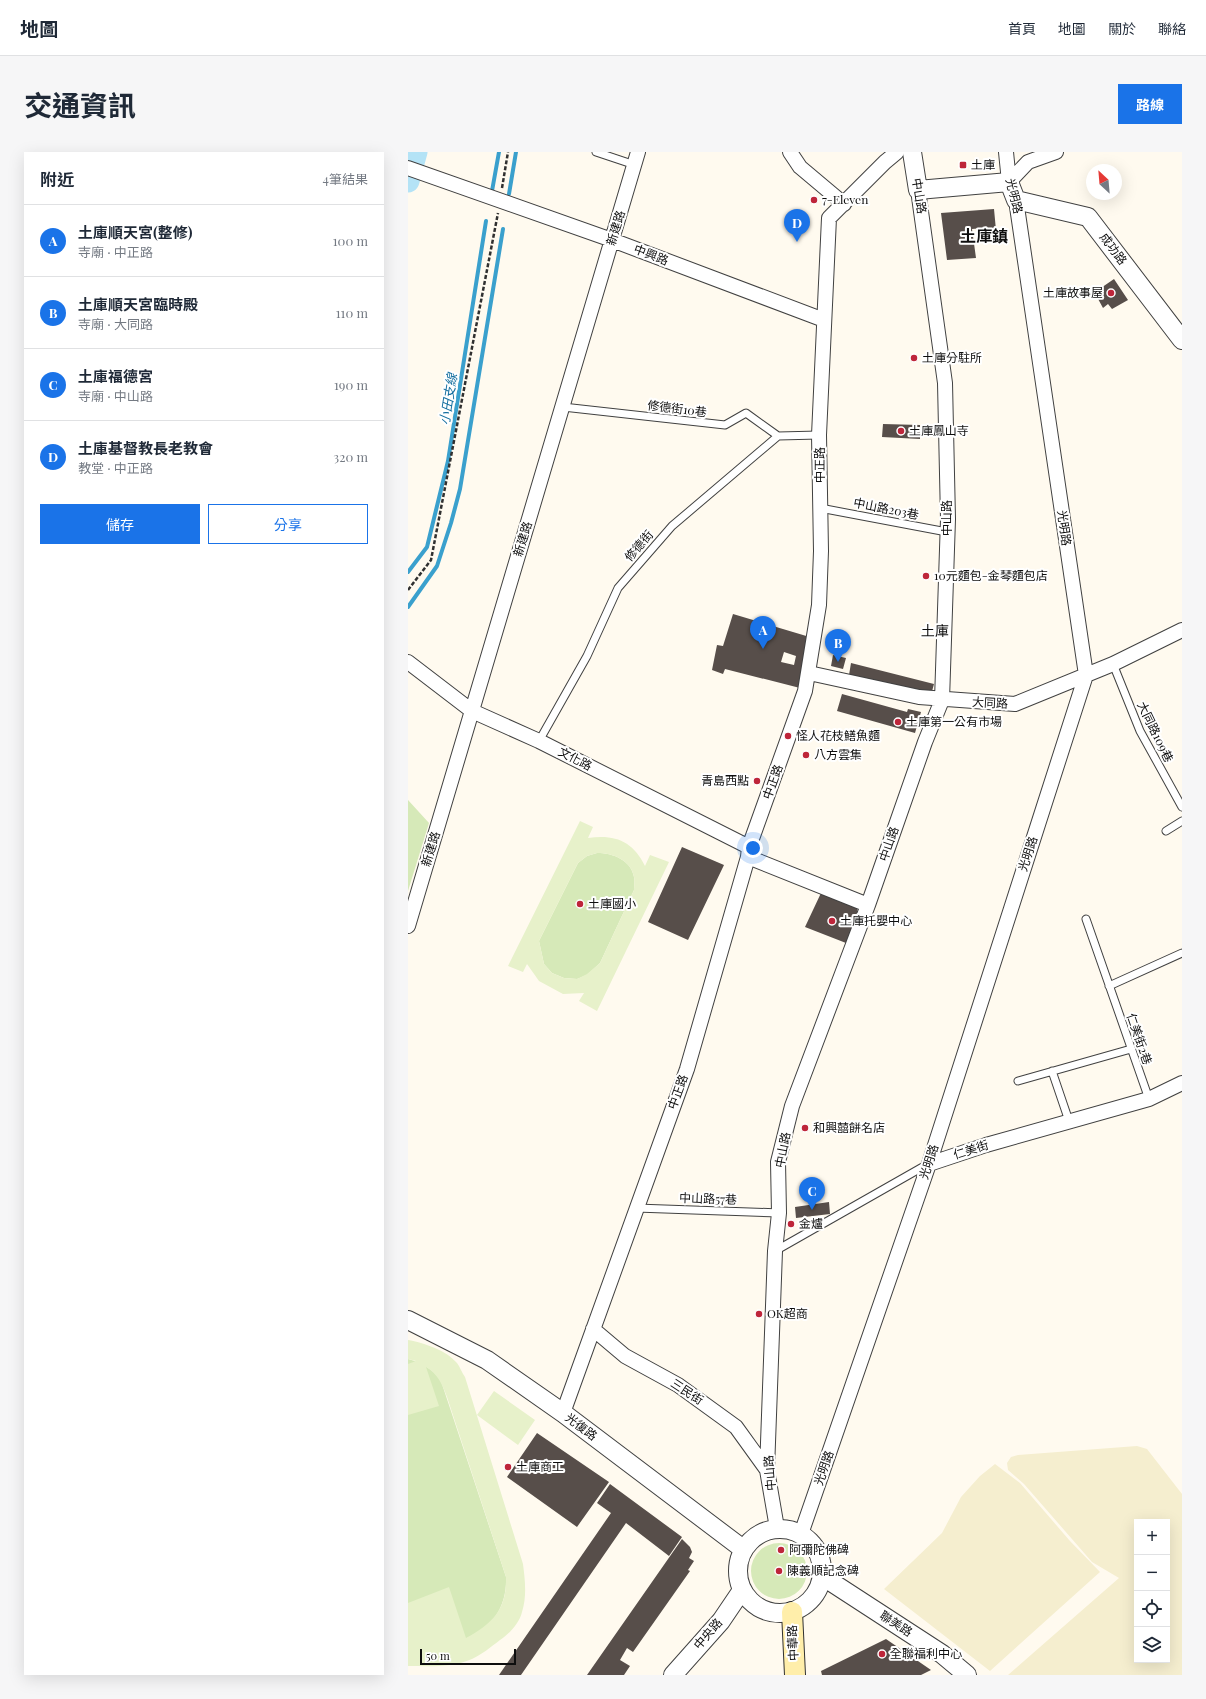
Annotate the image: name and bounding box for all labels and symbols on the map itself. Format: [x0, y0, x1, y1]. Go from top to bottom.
place label: 土庫 [971, 156, 995, 172]
marker: 土庫 [958, 160, 968, 170]
north arrow [1086, 164, 1122, 200]
street label: 光明路 [1003, 176, 1027, 215]
street label: 中山路 [909, 177, 931, 215]
place label: 7-Eleven [822, 191, 868, 207]
marker: 7-Eleven [809, 195, 819, 205]
street label: 新建路 [602, 208, 628, 247]
pin: D [784, 209, 810, 242]
district label: 土庫鎮 [960, 225, 1008, 246]
street label: 成功路 [1097, 229, 1131, 268]
street label: 中興路 [632, 240, 671, 268]
place label: 土庫故事屋 [1043, 284, 1103, 300]
marker: 土庫故事屋 [1106, 288, 1116, 298]
place label: 土庫分駐所 [922, 349, 982, 365]
marker: 土庫分駐所 [909, 353, 919, 363]
water label: 小田支線 [435, 370, 460, 426]
street label: 修德街10巷 [647, 396, 708, 420]
place label: 土庫鳳山寺 [909, 422, 969, 438]
marker: 土庫鳳山寺 [896, 426, 906, 436]
street label: 中正路 [811, 447, 827, 483]
street label: 中山路203巷 [852, 494, 920, 522]
street label: 中山路 [938, 500, 954, 536]
street label: 光明路 [1055, 509, 1075, 547]
street label: 新建路 [509, 519, 535, 558]
street label: 修德街 [620, 527, 656, 564]
place label: 10元麵包-金琴麵包店 [934, 567, 1048, 583]
marker: 10元麵包-金琴麵包店 [921, 571, 931, 581]
pin: A [750, 616, 776, 649]
district label: 土庫 [921, 621, 949, 640]
pin: B [825, 629, 851, 662]
street label: 大同路 [972, 693, 1008, 711]
street label: 大同路109巷 [1134, 699, 1178, 765]
place label: 土庫第一公有市場 [906, 713, 1002, 729]
marker: 土庫第一公有市場 [893, 717, 903, 727]
place label: 怪人花枝鱔魚麵 [796, 727, 880, 743]
marker: 怪人花枝鱔魚麵 [783, 731, 793, 741]
street label: 文化路 [556, 743, 595, 773]
place label: 八方雲集 [814, 746, 862, 762]
marker: 八方雲集 [801, 750, 811, 760]
street label: 中正路 [758, 762, 786, 801]
place label: 青島西點 [701, 772, 749, 788]
marker: 青島西點 [752, 776, 762, 786]
street label: 中山路 [875, 824, 901, 863]
street label: 新建路 [417, 829, 443, 868]
street label: 光明路 [1014, 834, 1040, 873]
your location [743, 838, 763, 858]
place label: 土庫國小 [588, 895, 636, 911]
marker: 土庫國小 [575, 899, 585, 909]
place label: 土庫托嬰中心 [840, 912, 912, 928]
marker: 土庫托嬰中心 [827, 916, 837, 926]
street label: 仁美街2巷 [1124, 1011, 1156, 1067]
street label: 中正路 [663, 1072, 691, 1111]
place label: 和興囍餅名店 [813, 1119, 885, 1135]
marker: 和興囍餅名店 [800, 1123, 810, 1133]
street label: 中山路 [771, 1131, 793, 1169]
street label: 仁美街 [951, 1136, 990, 1162]
street label: 光明路 [915, 1142, 941, 1181]
pin: C [799, 1177, 825, 1210]
street label: 中山路57巷 [679, 1189, 737, 1207]
place label: 金爐 [799, 1215, 823, 1231]
marker: 金爐 [786, 1219, 796, 1229]
place label: OK超商 [767, 1305, 808, 1321]
marker: OK超商 [754, 1309, 764, 1319]
street label: 三民街 [668, 1375, 707, 1408]
street label: 光復路 [562, 1409, 601, 1443]
street label: 光明路 [810, 1448, 836, 1487]
street label: 中山路 [759, 1454, 779, 1492]
place label: 土庫商工 [516, 1458, 564, 1474]
marker: 土庫商工 [503, 1462, 513, 1472]
place label: 阿彌陀佛碑 [789, 1541, 849, 1557]
marker: 阿彌陀佛碑 [776, 1545, 786, 1555]
place label: 陳義順記念碑 [787, 1562, 859, 1578]
marker: 陳義順記念碑 [774, 1566, 784, 1576]
street label: 聯美路 [877, 1607, 916, 1640]
street label: 中央路 [689, 1615, 725, 1652]
street label: 中華路 [783, 1625, 801, 1661]
place label: 全聯福利中心 [890, 1645, 962, 1661]
scale bar [420, 1647, 516, 1666]
marker: 全聯福利中心 [877, 1649, 887, 1659]

